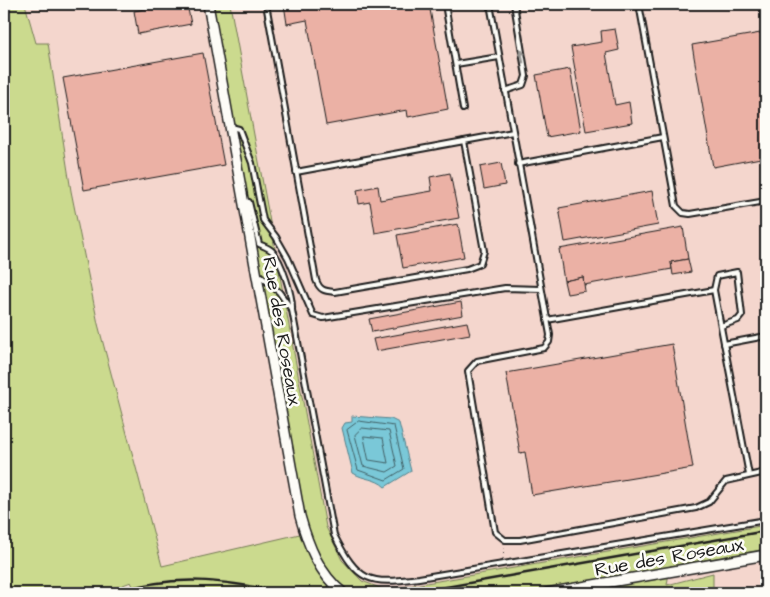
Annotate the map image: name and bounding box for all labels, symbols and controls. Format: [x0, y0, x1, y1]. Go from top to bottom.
one-way arrow [518, 47, 526, 63]
street label: Rue des Roseaux [255, 255, 308, 408]
street label: Rue des Roseaux [593, 531, 746, 584]

